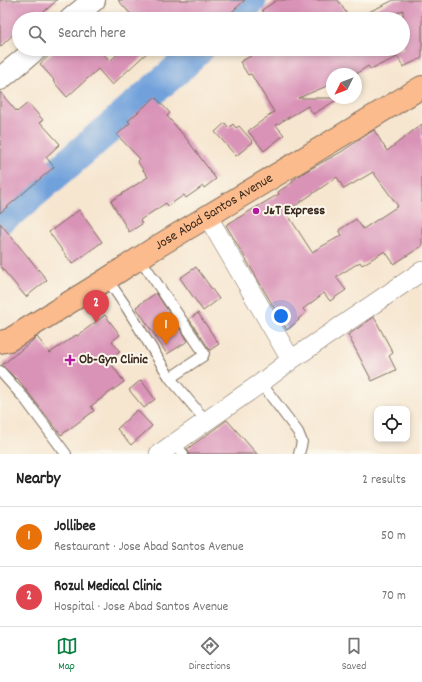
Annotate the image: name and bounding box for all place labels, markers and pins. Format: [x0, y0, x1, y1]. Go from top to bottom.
place label: J&T Express [264, 201, 325, 221]
marker: J&T Express [251, 206, 261, 216]
pin: 2 [83, 290, 109, 323]
pin: 1 [153, 312, 179, 345]
place label: Ob-Gyn Clinic [79, 350, 148, 370]
marker: Ob-Gyn Clinic [64, 354, 76, 366]

